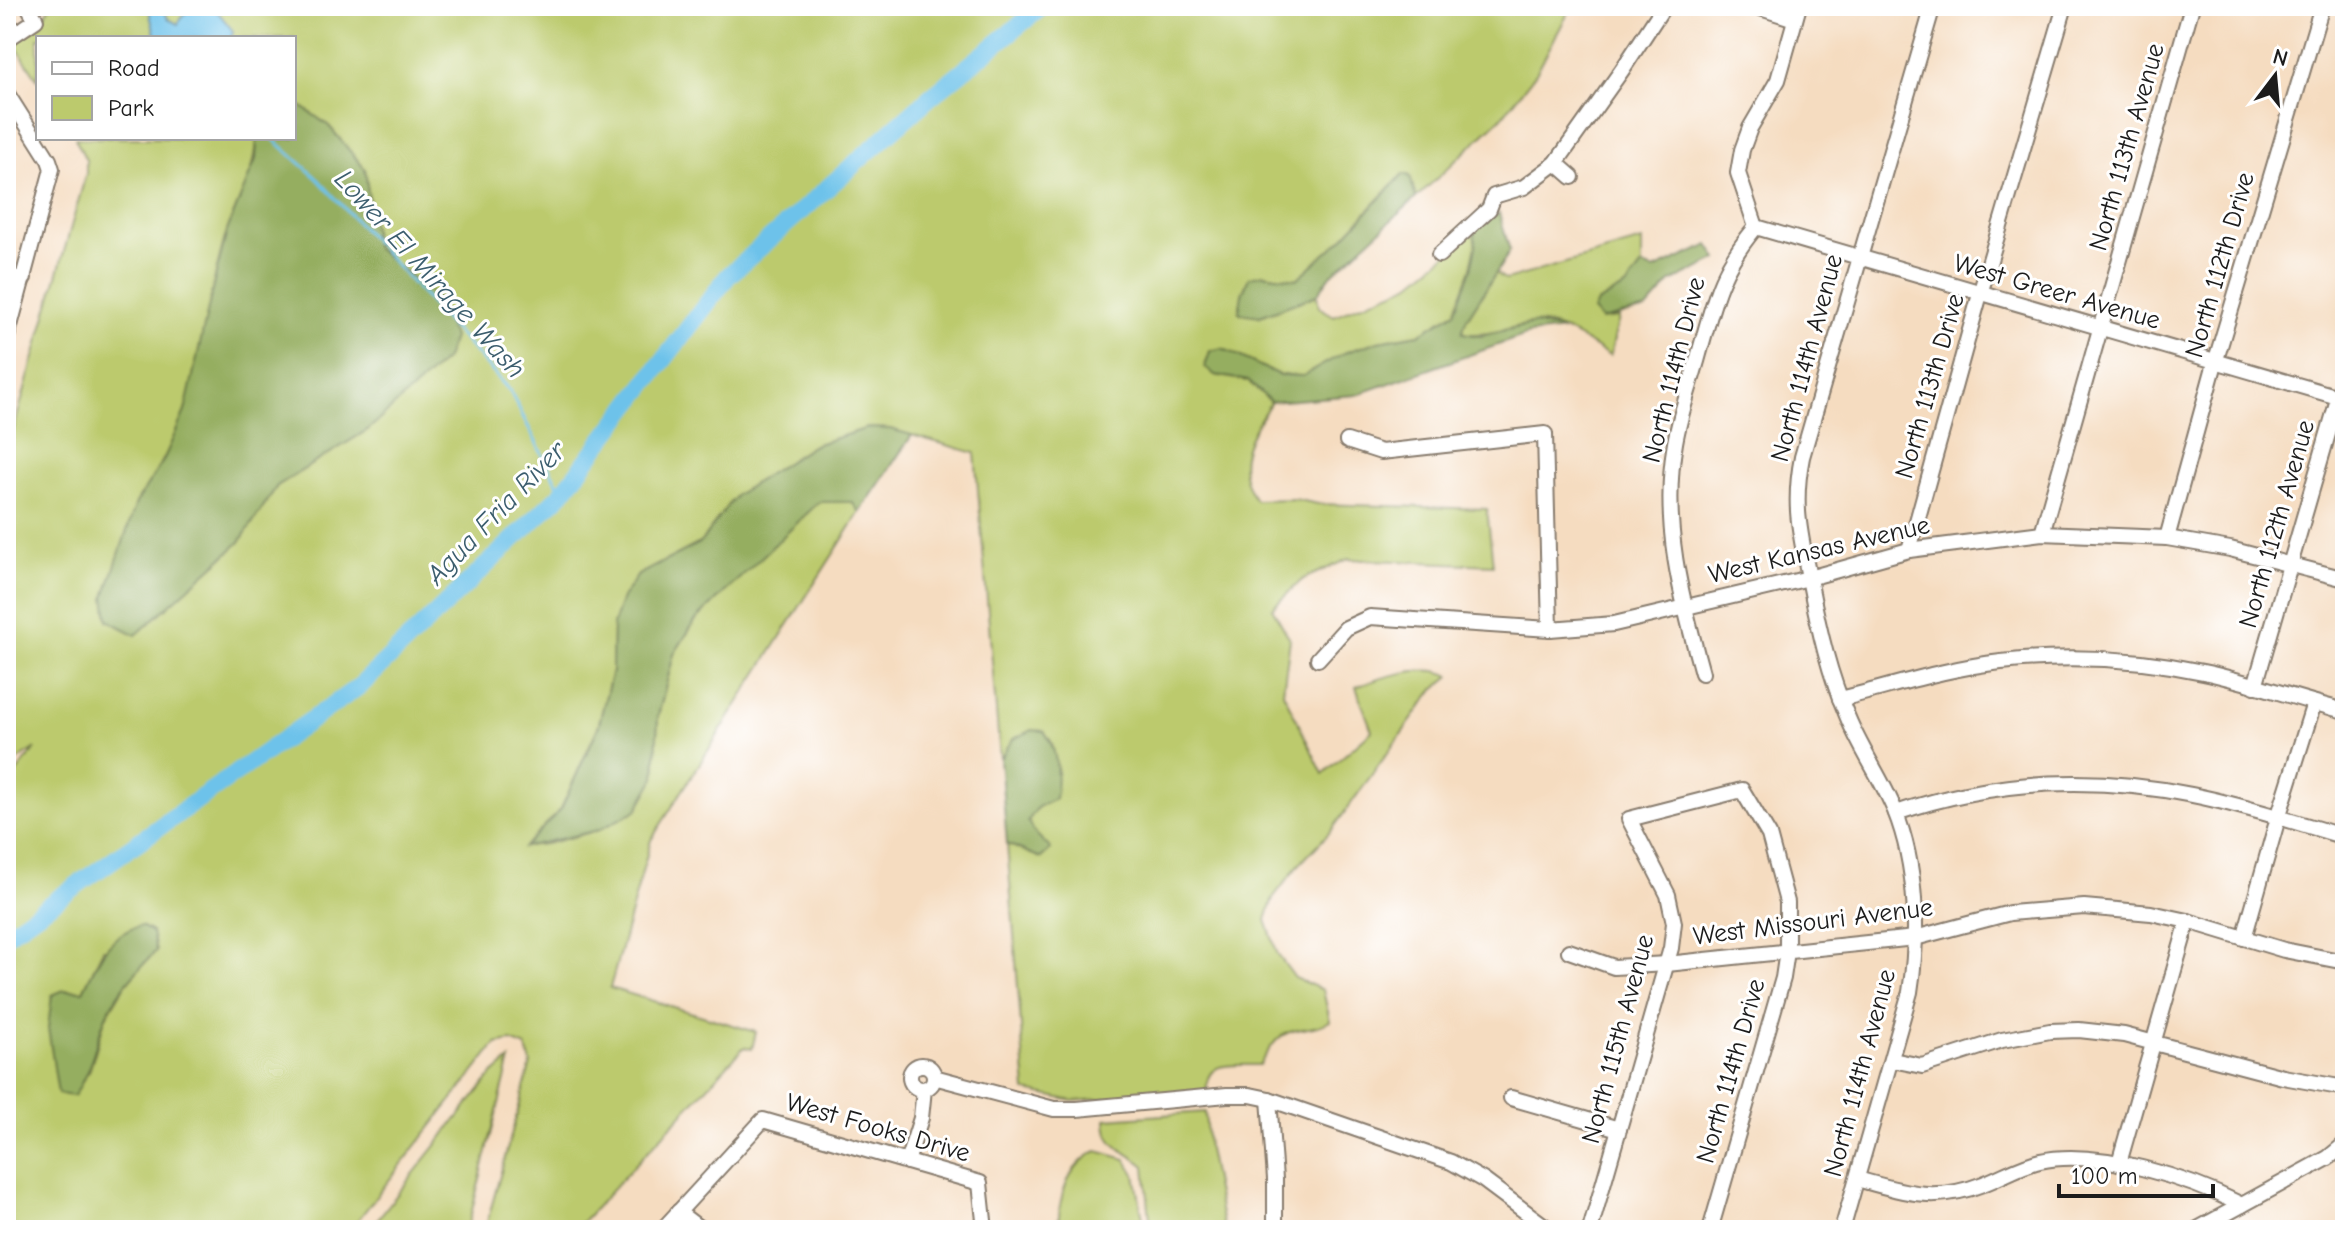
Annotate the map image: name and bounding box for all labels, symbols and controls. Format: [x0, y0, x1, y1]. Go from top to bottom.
legend [36, 36, 296, 140]
north arrow [2235, 36, 2315, 116]
street label: North 113th Avenue [2083, 40, 2171, 254]
text: N [2270, 43, 2291, 72]
text: Road [108, 54, 160, 82]
text: Park [108, 94, 154, 122]
water label: Lower El Mirage Wash [328, 163, 532, 385]
street label: North 112th Drive [2179, 169, 2261, 361]
street label: West Greer Avenue [1950, 248, 2164, 336]
street label: North 114th Avenue [1765, 251, 1849, 465]
street label: North 114th Drive [1636, 274, 1712, 466]
street label: North 113th Drive [1889, 290, 1971, 482]
street label: North 112th Avenue [2233, 417, 2321, 631]
water label: Agua Fria River [419, 433, 574, 592]
street label: West Kansas Avenue [1706, 510, 1932, 590]
street label: West Missouri Avenue [1692, 892, 1934, 952]
street label: North 115th Avenue [1576, 931, 1660, 1147]
street label: North 114th Avenue [1818, 966, 1902, 1180]
street label: North 114th Drive [1690, 975, 1772, 1167]
street label: West Fooks Drive [783, 1087, 973, 1169]
scale bar [2059, 1148, 2213, 1198]
text: 100 m [2071, 1162, 2138, 1190]

